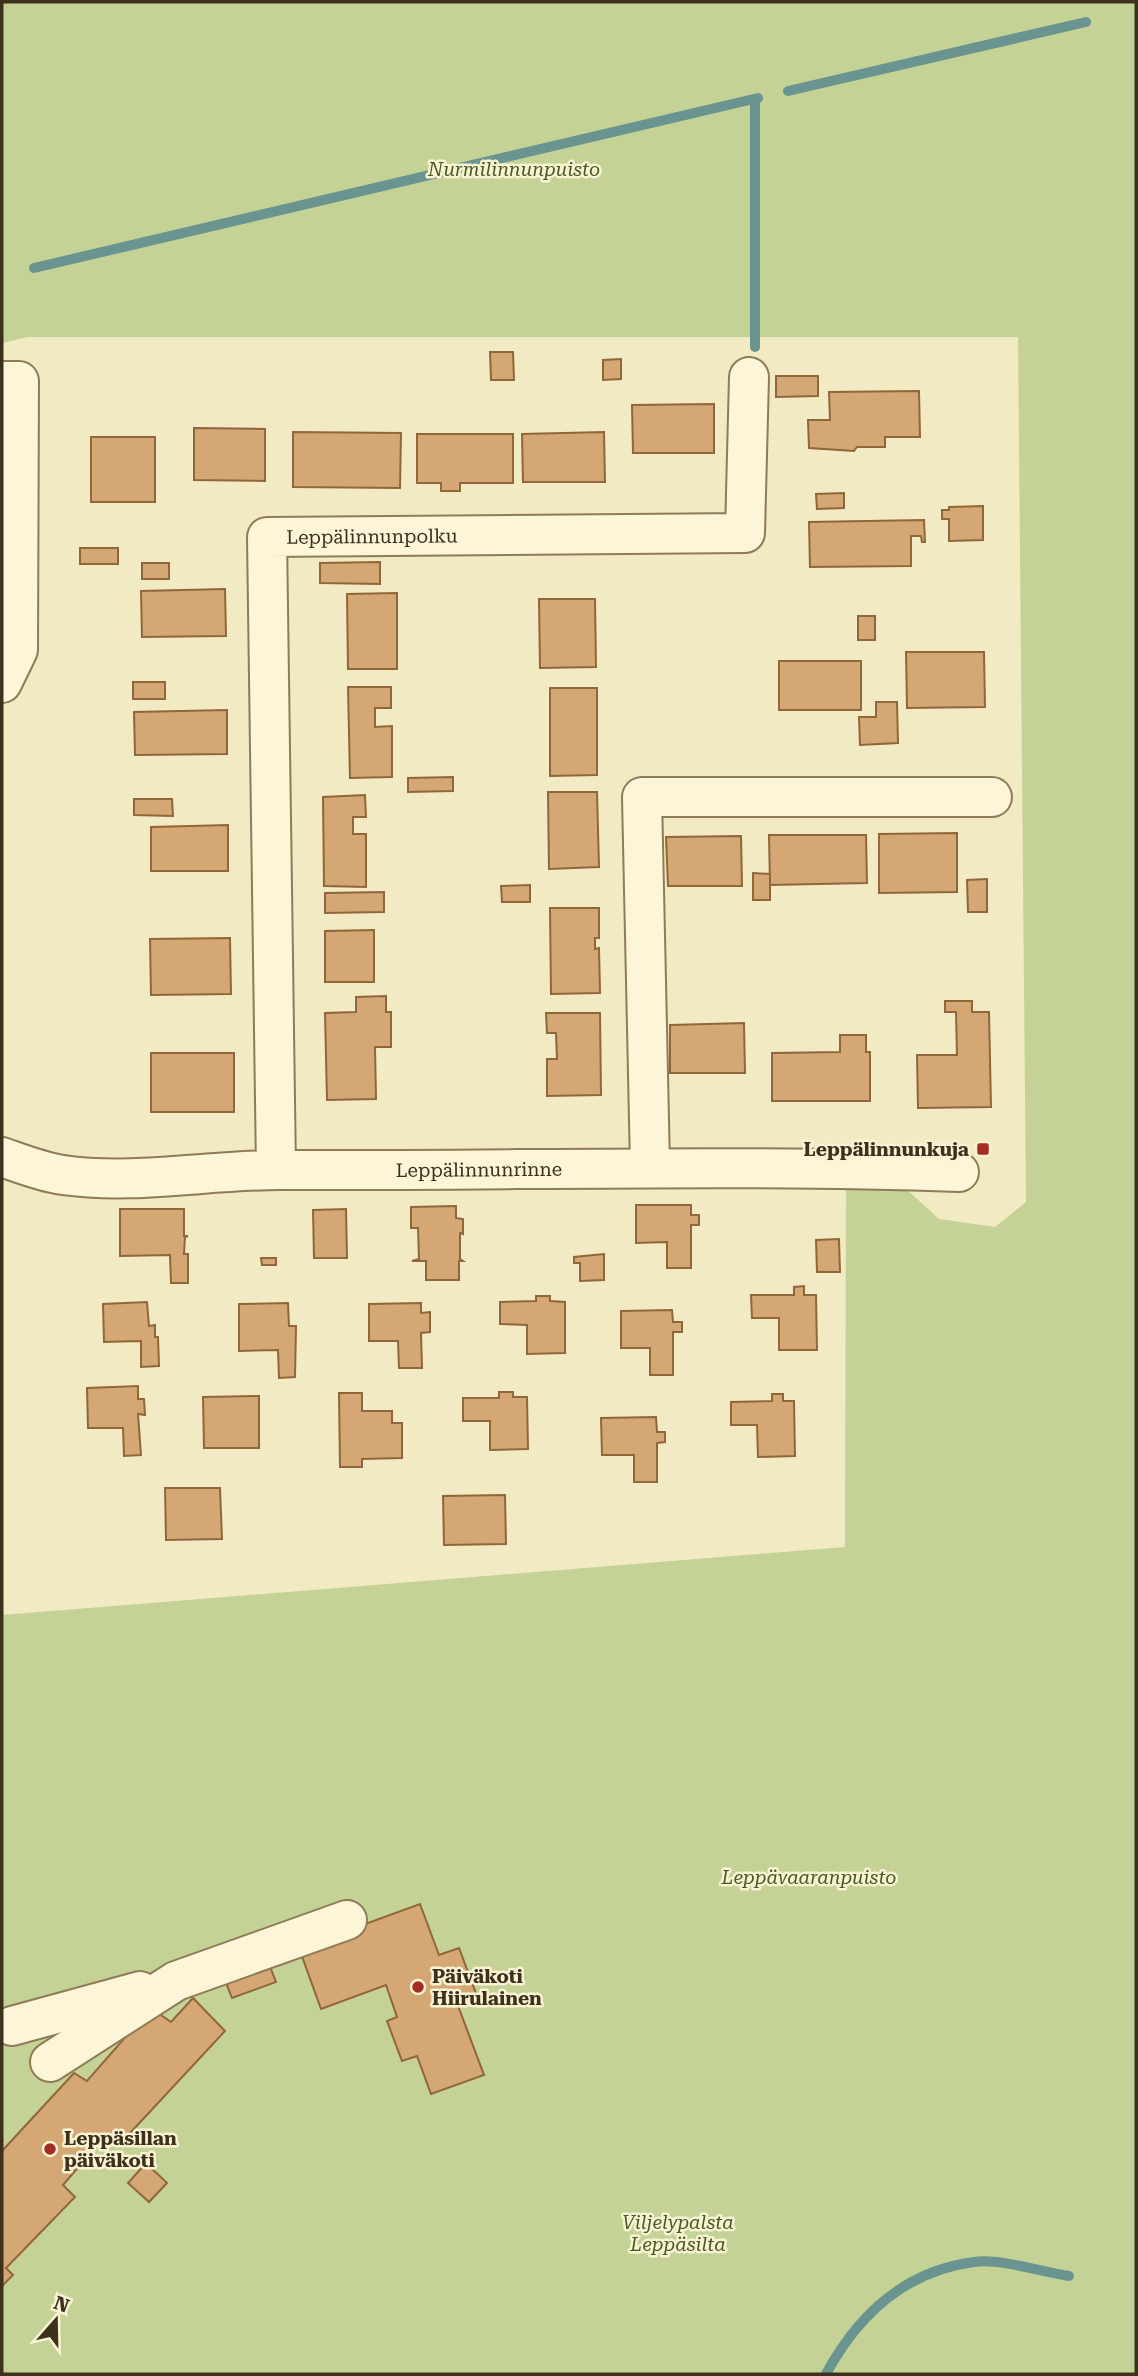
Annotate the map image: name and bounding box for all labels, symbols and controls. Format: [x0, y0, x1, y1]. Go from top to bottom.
park label: Nurmilinnunpuisto [427, 158, 600, 181]
street label: Leppälinnunpolku [286, 524, 458, 549]
place label: Leppälinnunkuja [804, 1138, 969, 1161]
marker: Leppälinnunkuja [975, 1141, 991, 1157]
street label: Leppälinnunrinne [396, 1158, 562, 1182]
park label: Leppävaaranpuisto [721, 1866, 896, 1889]
place label: Päiväkoti Hiirulainen [432, 1965, 542, 2010]
marker: Päiväkoti Hiirulainen [410, 1979, 426, 1995]
place label: Leppäsillan päiväkoti [64, 2127, 177, 2172]
marker: Leppäsillan päiväkoti [42, 2141, 58, 2157]
park label: Viljelypalsta Leppäsilta [622, 2211, 734, 2256]
north arrow [21, 2285, 91, 2355]
text: N [51, 2291, 73, 2318]

